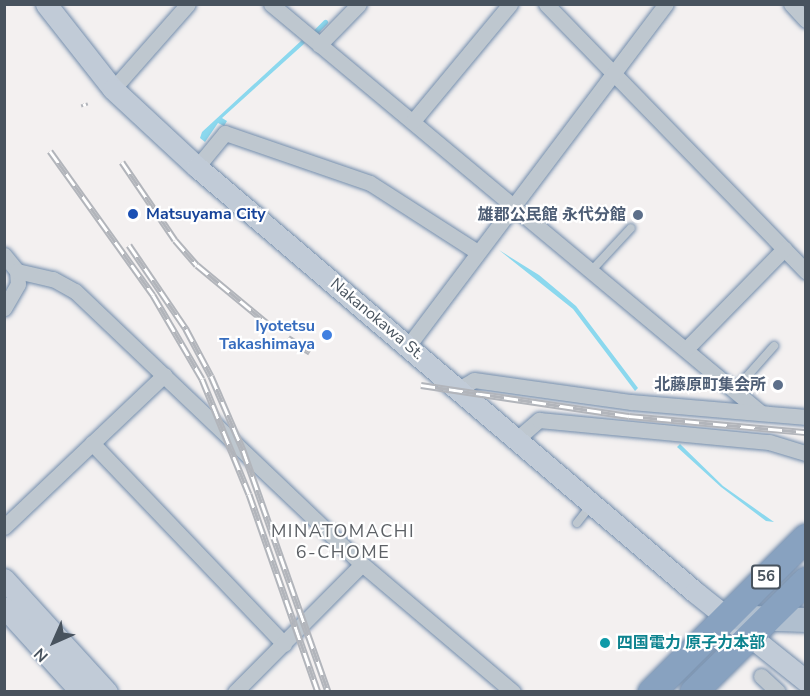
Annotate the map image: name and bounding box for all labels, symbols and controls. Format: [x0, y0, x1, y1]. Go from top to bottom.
place label: Matsuyama City [146, 204, 266, 224]
marker: Matsuyama City [124, 205, 142, 223]
place label: 雄郡公民館 永代分館 [478, 205, 626, 225]
marker: 雄郡公民館 永代分館 [631, 208, 645, 222]
street label: Nakanokawa St. [326, 274, 428, 364]
place label: Iyotetsu Takashimaya [219, 316, 315, 354]
marker: Iyotetsu Takashimaya [320, 328, 334, 342]
place label: 北藤原町集会所 [654, 375, 766, 395]
marker: 北藤原町集会所 [771, 378, 785, 392]
district label: MINATOMACHI 6-CHOME [271, 521, 415, 564]
road number: 56 [751, 565, 781, 589]
north arrow [24, 612, 84, 672]
place label: 四国電力 原子力本部 [617, 633, 765, 653]
marker: 四国電力 原子力本部 [598, 636, 612, 650]
text: N [29, 643, 53, 667]

